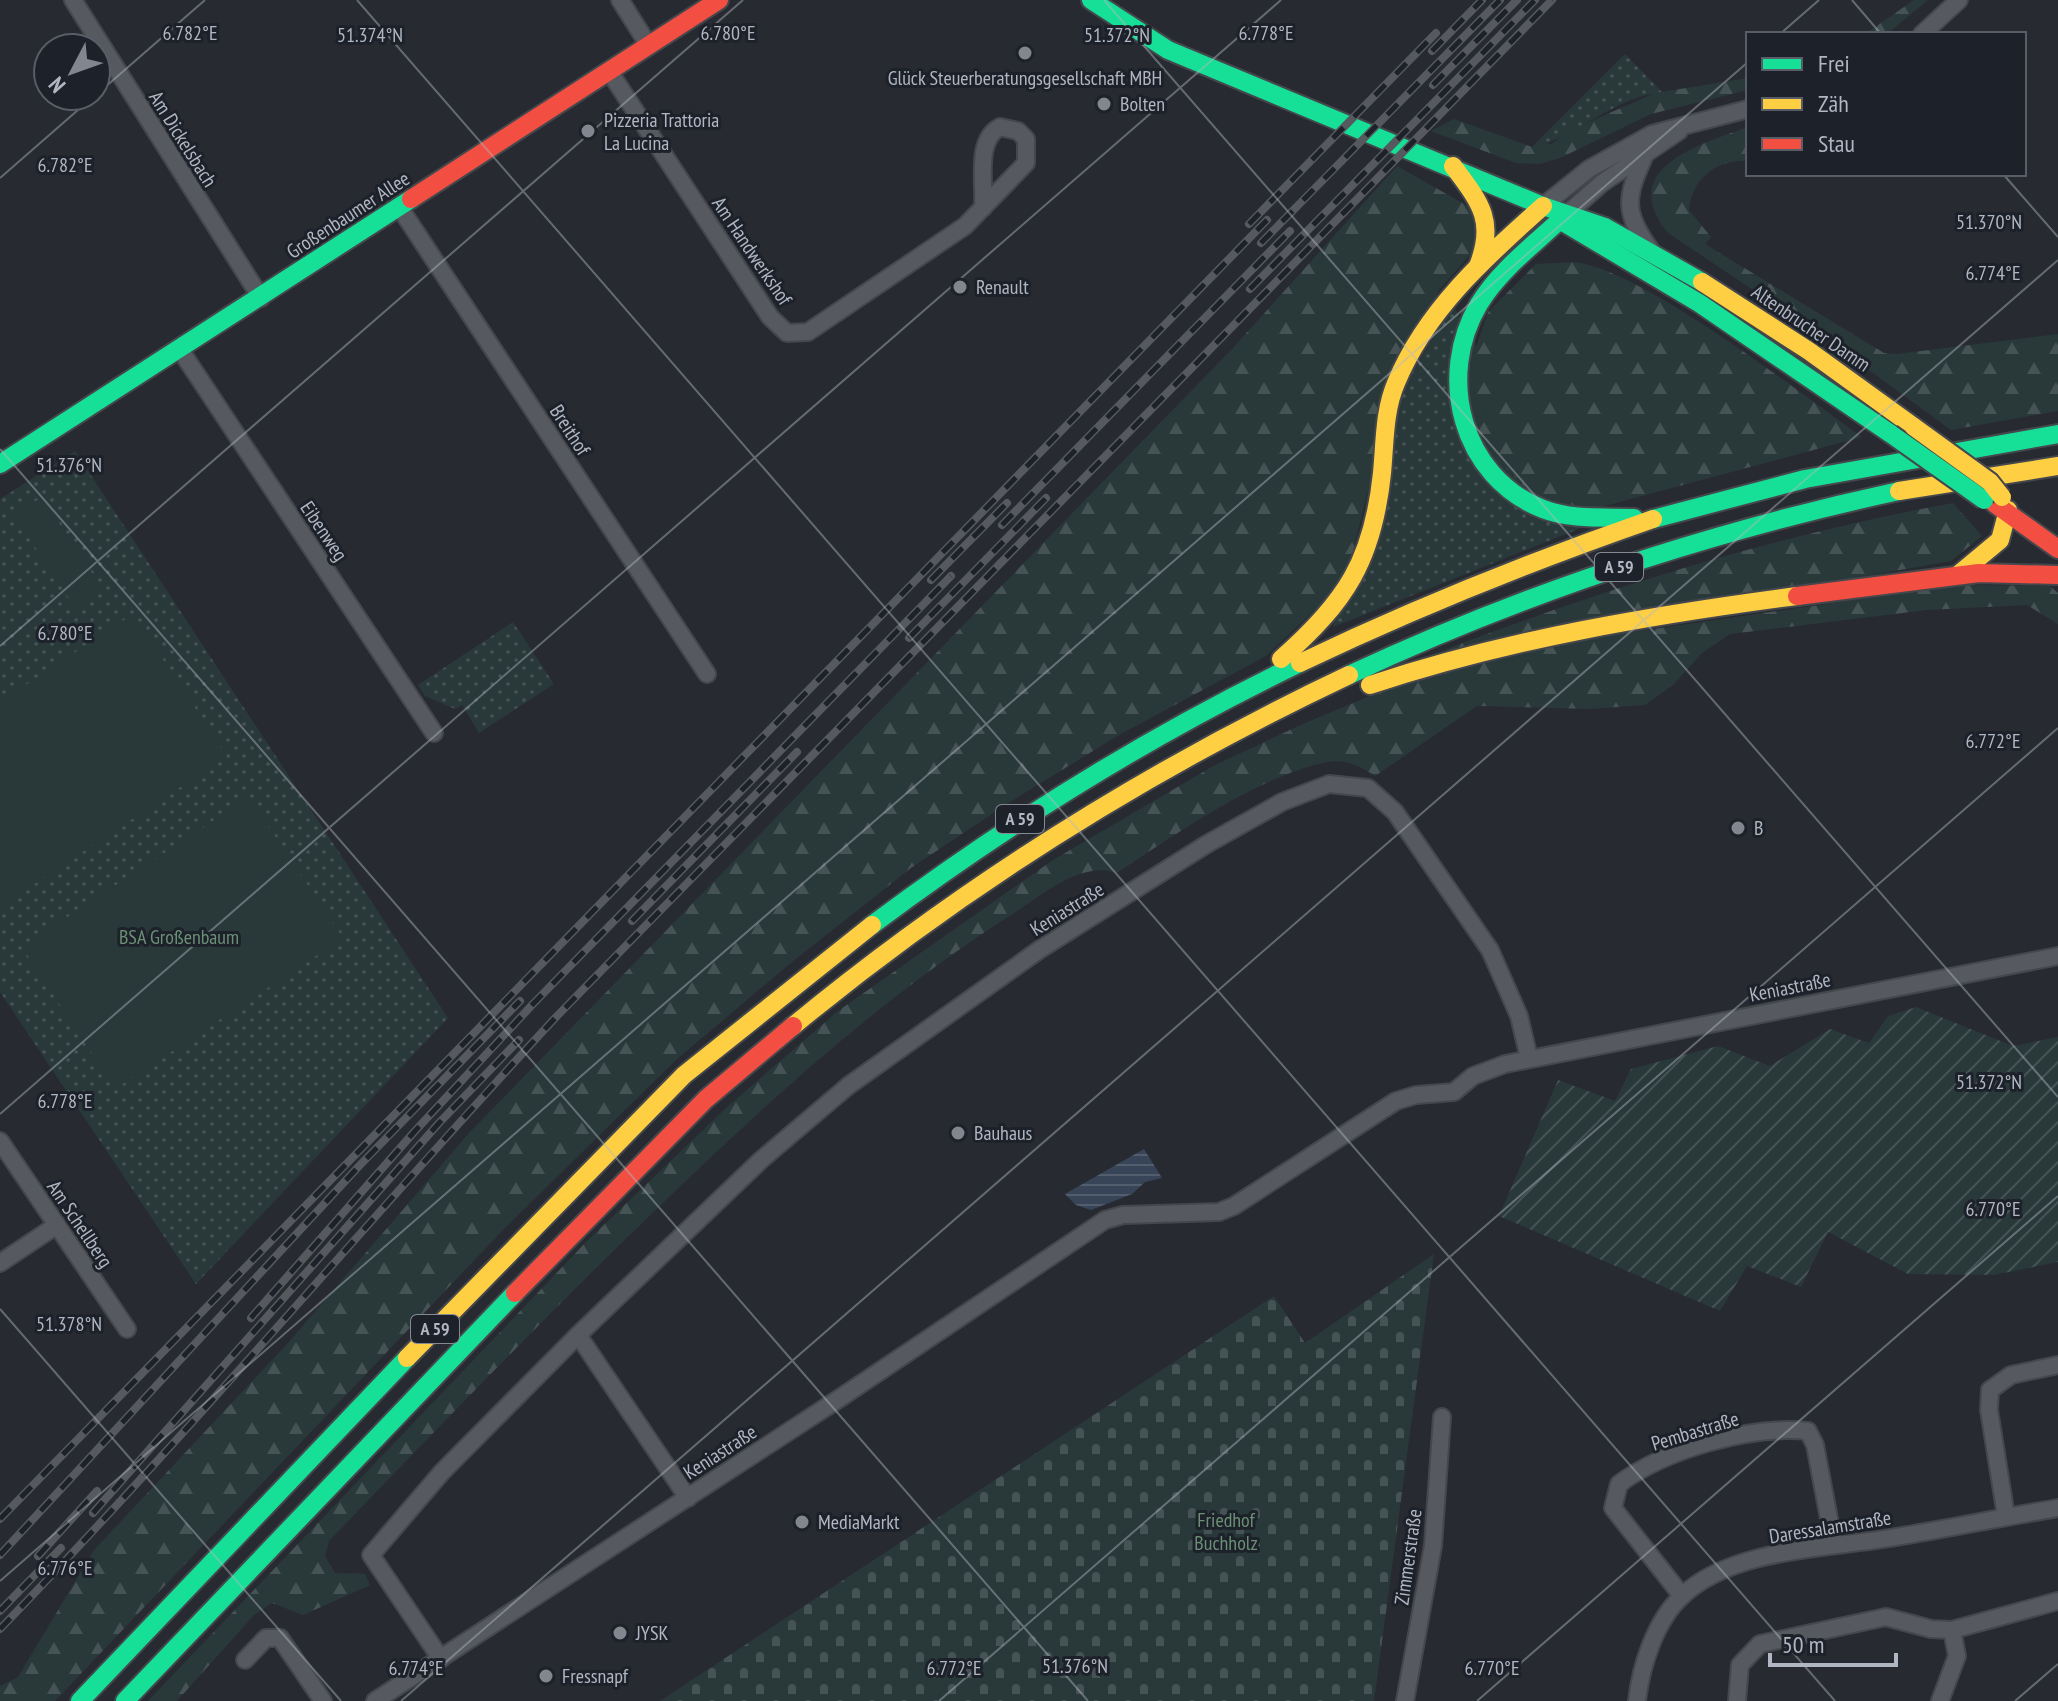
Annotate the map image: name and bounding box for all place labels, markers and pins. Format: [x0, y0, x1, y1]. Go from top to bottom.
marker: Glück Steuerberatungsgesellschaft MBH [1016, 44, 1034, 62]
place label: Glück Steuerberatungsgesellschaft MBH [888, 65, 1162, 91]
place label: Bolten [1120, 91, 1165, 117]
marker: Bolten [1095, 95, 1113, 113]
place label: Pizzeria Trattoria La Lucina [604, 107, 719, 156]
marker: Pizzeria Trattoria La Lucina [579, 122, 597, 140]
place label: Renault [976, 274, 1029, 300]
marker: Renault [951, 278, 969, 296]
place label: B [1754, 815, 1763, 841]
marker: B [1729, 819, 1747, 837]
place label: Bauhaus [974, 1120, 1033, 1146]
marker: Bauhaus [949, 1124, 967, 1142]
place label: MediaMarkt [818, 1509, 900, 1535]
marker: MediaMarkt [793, 1513, 811, 1531]
place label: JYSK [635, 1620, 668, 1646]
marker: JYSK [611, 1624, 629, 1642]
place label: Fressnapf [562, 1663, 629, 1689]
marker: Fressnapf [537, 1667, 555, 1685]

